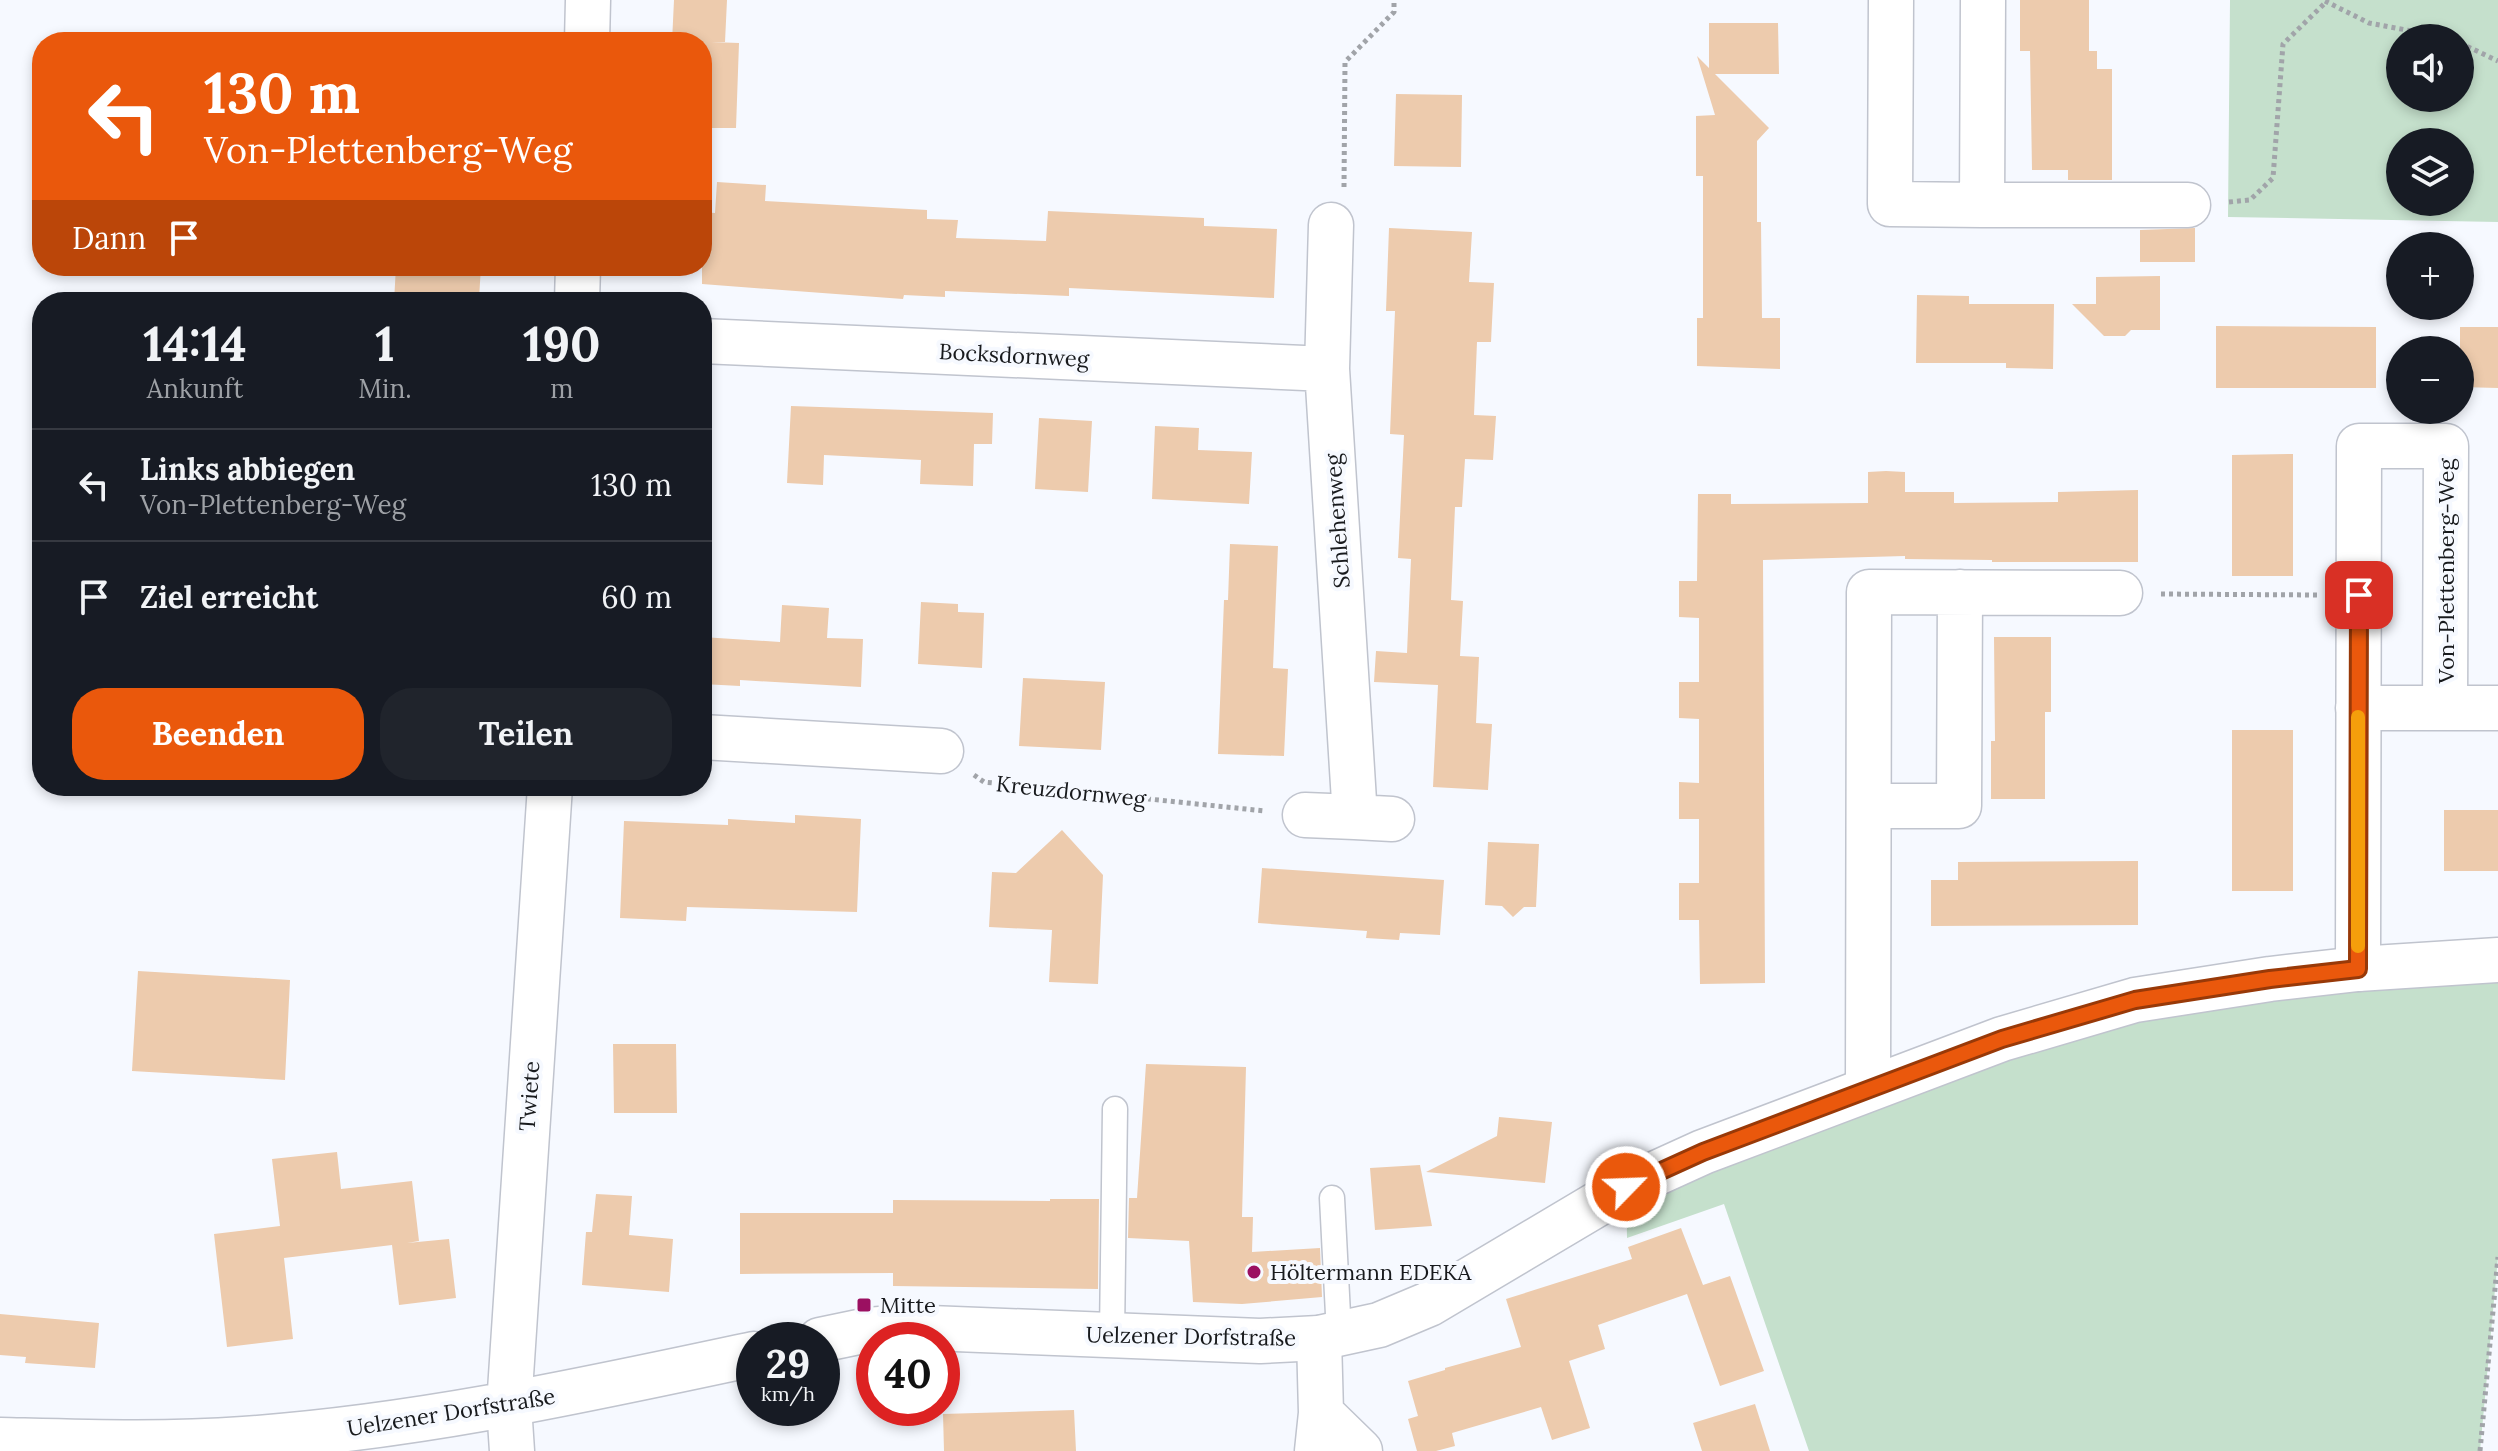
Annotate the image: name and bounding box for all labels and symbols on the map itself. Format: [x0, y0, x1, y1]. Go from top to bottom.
street label: Bocksdornweg [938, 337, 1091, 373]
street label: Schlehenweg [1318, 452, 1356, 589]
street label: Von-Plettenberg-Weg [2432, 458, 2460, 685]
pin [2325, 561, 2393, 629]
street label: Kreuzdornweg [995, 769, 1148, 813]
street label: Twiete [513, 1060, 545, 1132]
position arrow [1584, 1145, 1668, 1229]
place label: Höltermann EDEKA [1270, 1258, 1473, 1286]
marker: Höltermann EDEKA [1245, 1263, 1263, 1281]
place label: Mitte [880, 1291, 936, 1319]
marker: Mitte [855, 1296, 873, 1314]
street label: Uelzener Dorfstraße [1086, 1320, 1296, 1352]
speed limit sign: 40 [856, 1322, 960, 1426]
street label: Uelzener Dorfstraße [345, 1382, 557, 1442]

